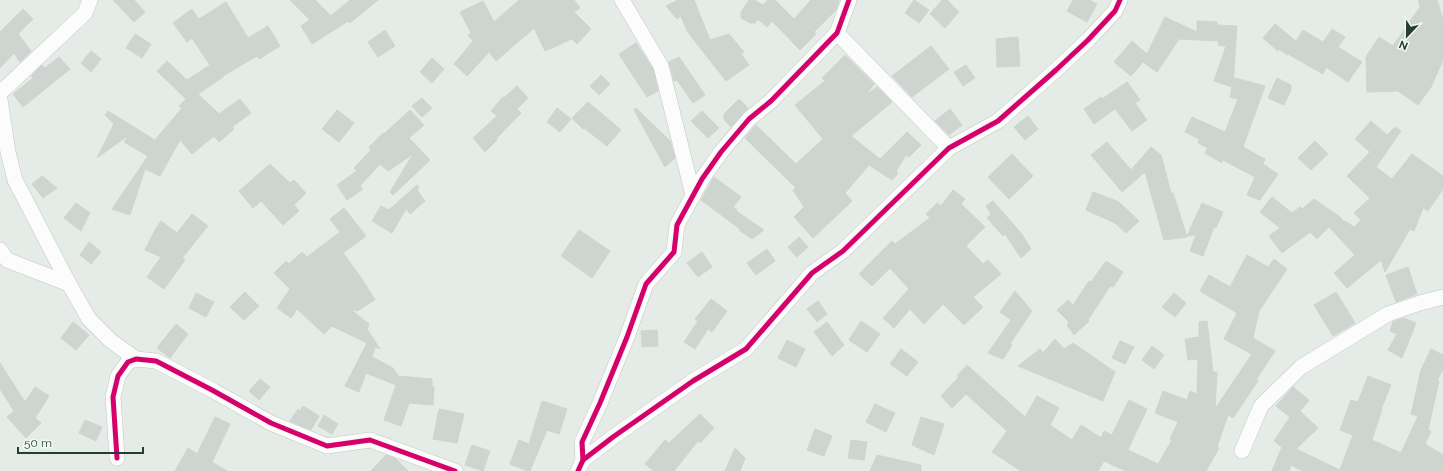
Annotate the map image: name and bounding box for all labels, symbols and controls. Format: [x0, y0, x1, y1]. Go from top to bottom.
north arrow [1387, 16, 1427, 56]
text: N [1397, 37, 1410, 52]
scale bar [18, 429, 143, 455]
text: 50 m [24, 436, 52, 450]

